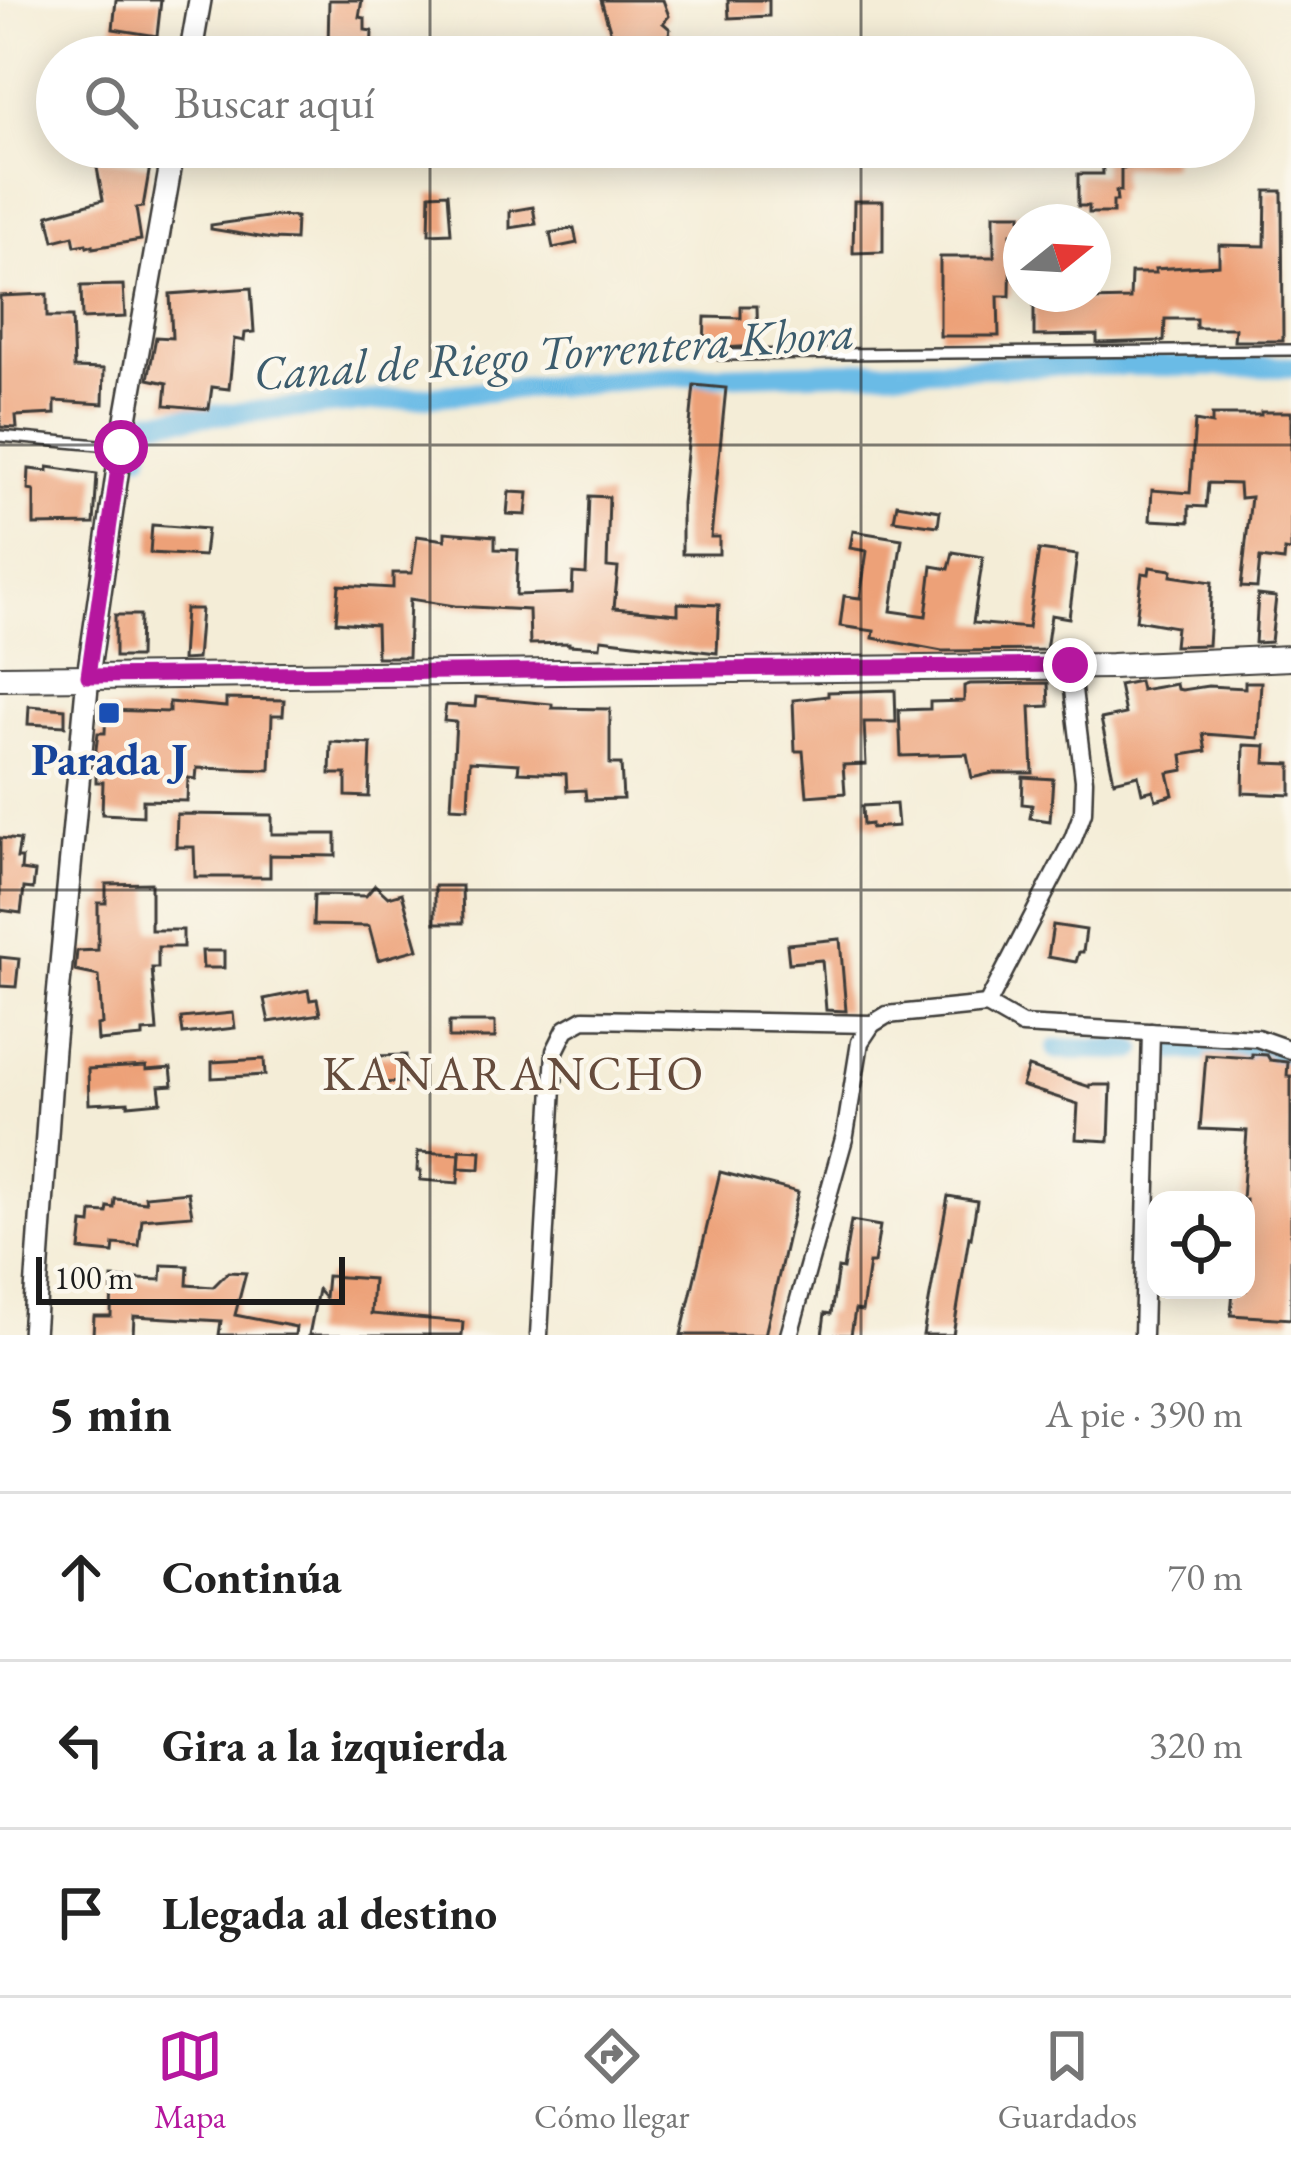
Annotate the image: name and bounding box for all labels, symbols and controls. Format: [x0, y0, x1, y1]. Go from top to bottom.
search box [36, 36, 1255, 168]
icon: search [78, 69, 144, 135]
text: Buscar aquí [174, 73, 374, 131]
north arrow [1003, 204, 1111, 312]
water label: Canal de Riego Torrentera Khora [251, 300, 857, 404]
route start [94, 420, 148, 474]
route end [1043, 638, 1097, 692]
marker: Parada J [96, 700, 122, 726]
place label: Parada J [31, 730, 187, 788]
district label: KANARANCHO [322, 1042, 706, 1104]
map controls [1147, 1191, 1255, 1299]
button: locate [1147, 1191, 1255, 1299]
scale bar [36, 1251, 345, 1304]
text: 100 m [54, 1256, 134, 1299]
text: 5 min [48, 1380, 172, 1446]
text: A pie · 390 m [1046, 1388, 1243, 1439]
icon: ahead [48, 1544, 114, 1610]
text: Continúa [162, 1548, 341, 1606]
text: 70 m [1167, 1551, 1243, 1602]
icon: left [48, 1712, 114, 1778]
text: Gira a la izquierda [162, 1716, 507, 1774]
text: 320 m [1149, 1719, 1243, 1770]
icon: arrive [48, 1880, 114, 1946]
text: Llegada al destino [162, 1884, 497, 1942]
tab: Mapa [154, 2023, 226, 2138]
tab: Cómo llegar [534, 2023, 690, 2138]
tab: Guardados [998, 2023, 1137, 2138]

